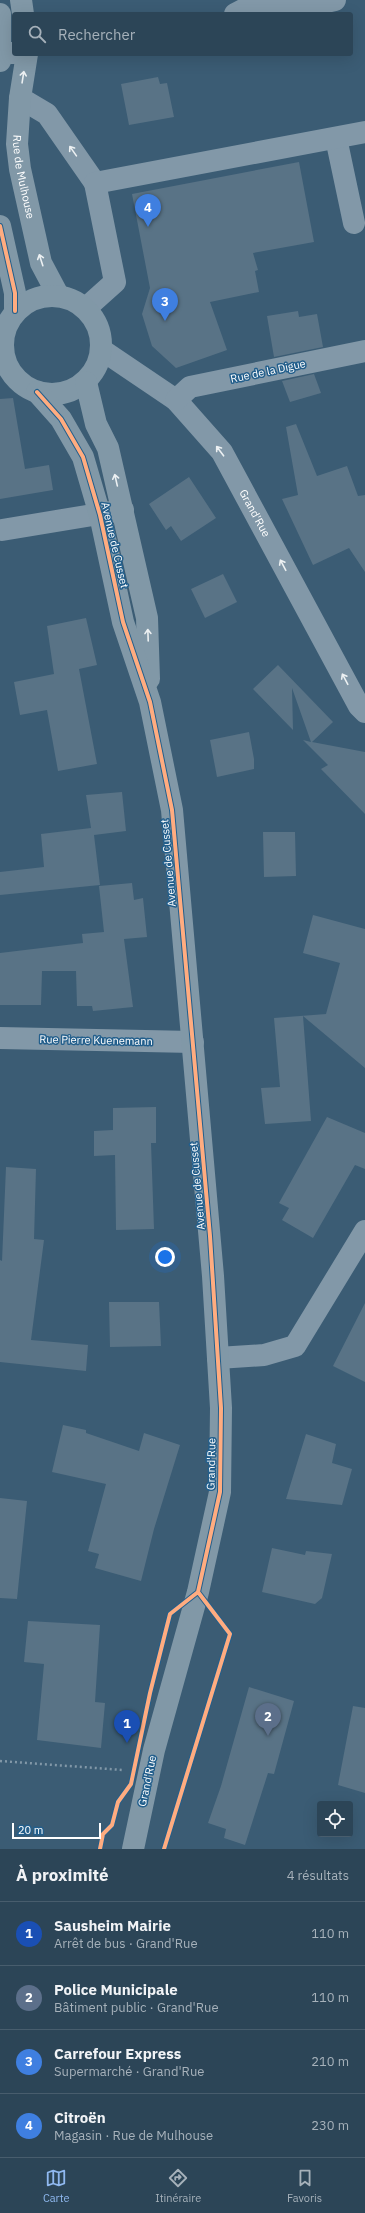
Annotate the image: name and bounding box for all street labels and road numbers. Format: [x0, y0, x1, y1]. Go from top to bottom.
street label: Rue de Mulhouse [10, 134, 38, 220]
street label: Rue de la Digue [229, 356, 307, 386]
street label: Grand'Rue [236, 487, 273, 539]
street label: Avenue de Cusset [98, 501, 132, 590]
street label: Avenue de Cusset [157, 818, 179, 907]
street label: Rue Pierre Kuenemann [39, 1032, 153, 1048]
street label: Avenue de Cusset [186, 1141, 208, 1230]
street label: Grand'Rue [204, 1438, 218, 1490]
street label: Grand'Rue [135, 1754, 159, 1808]

